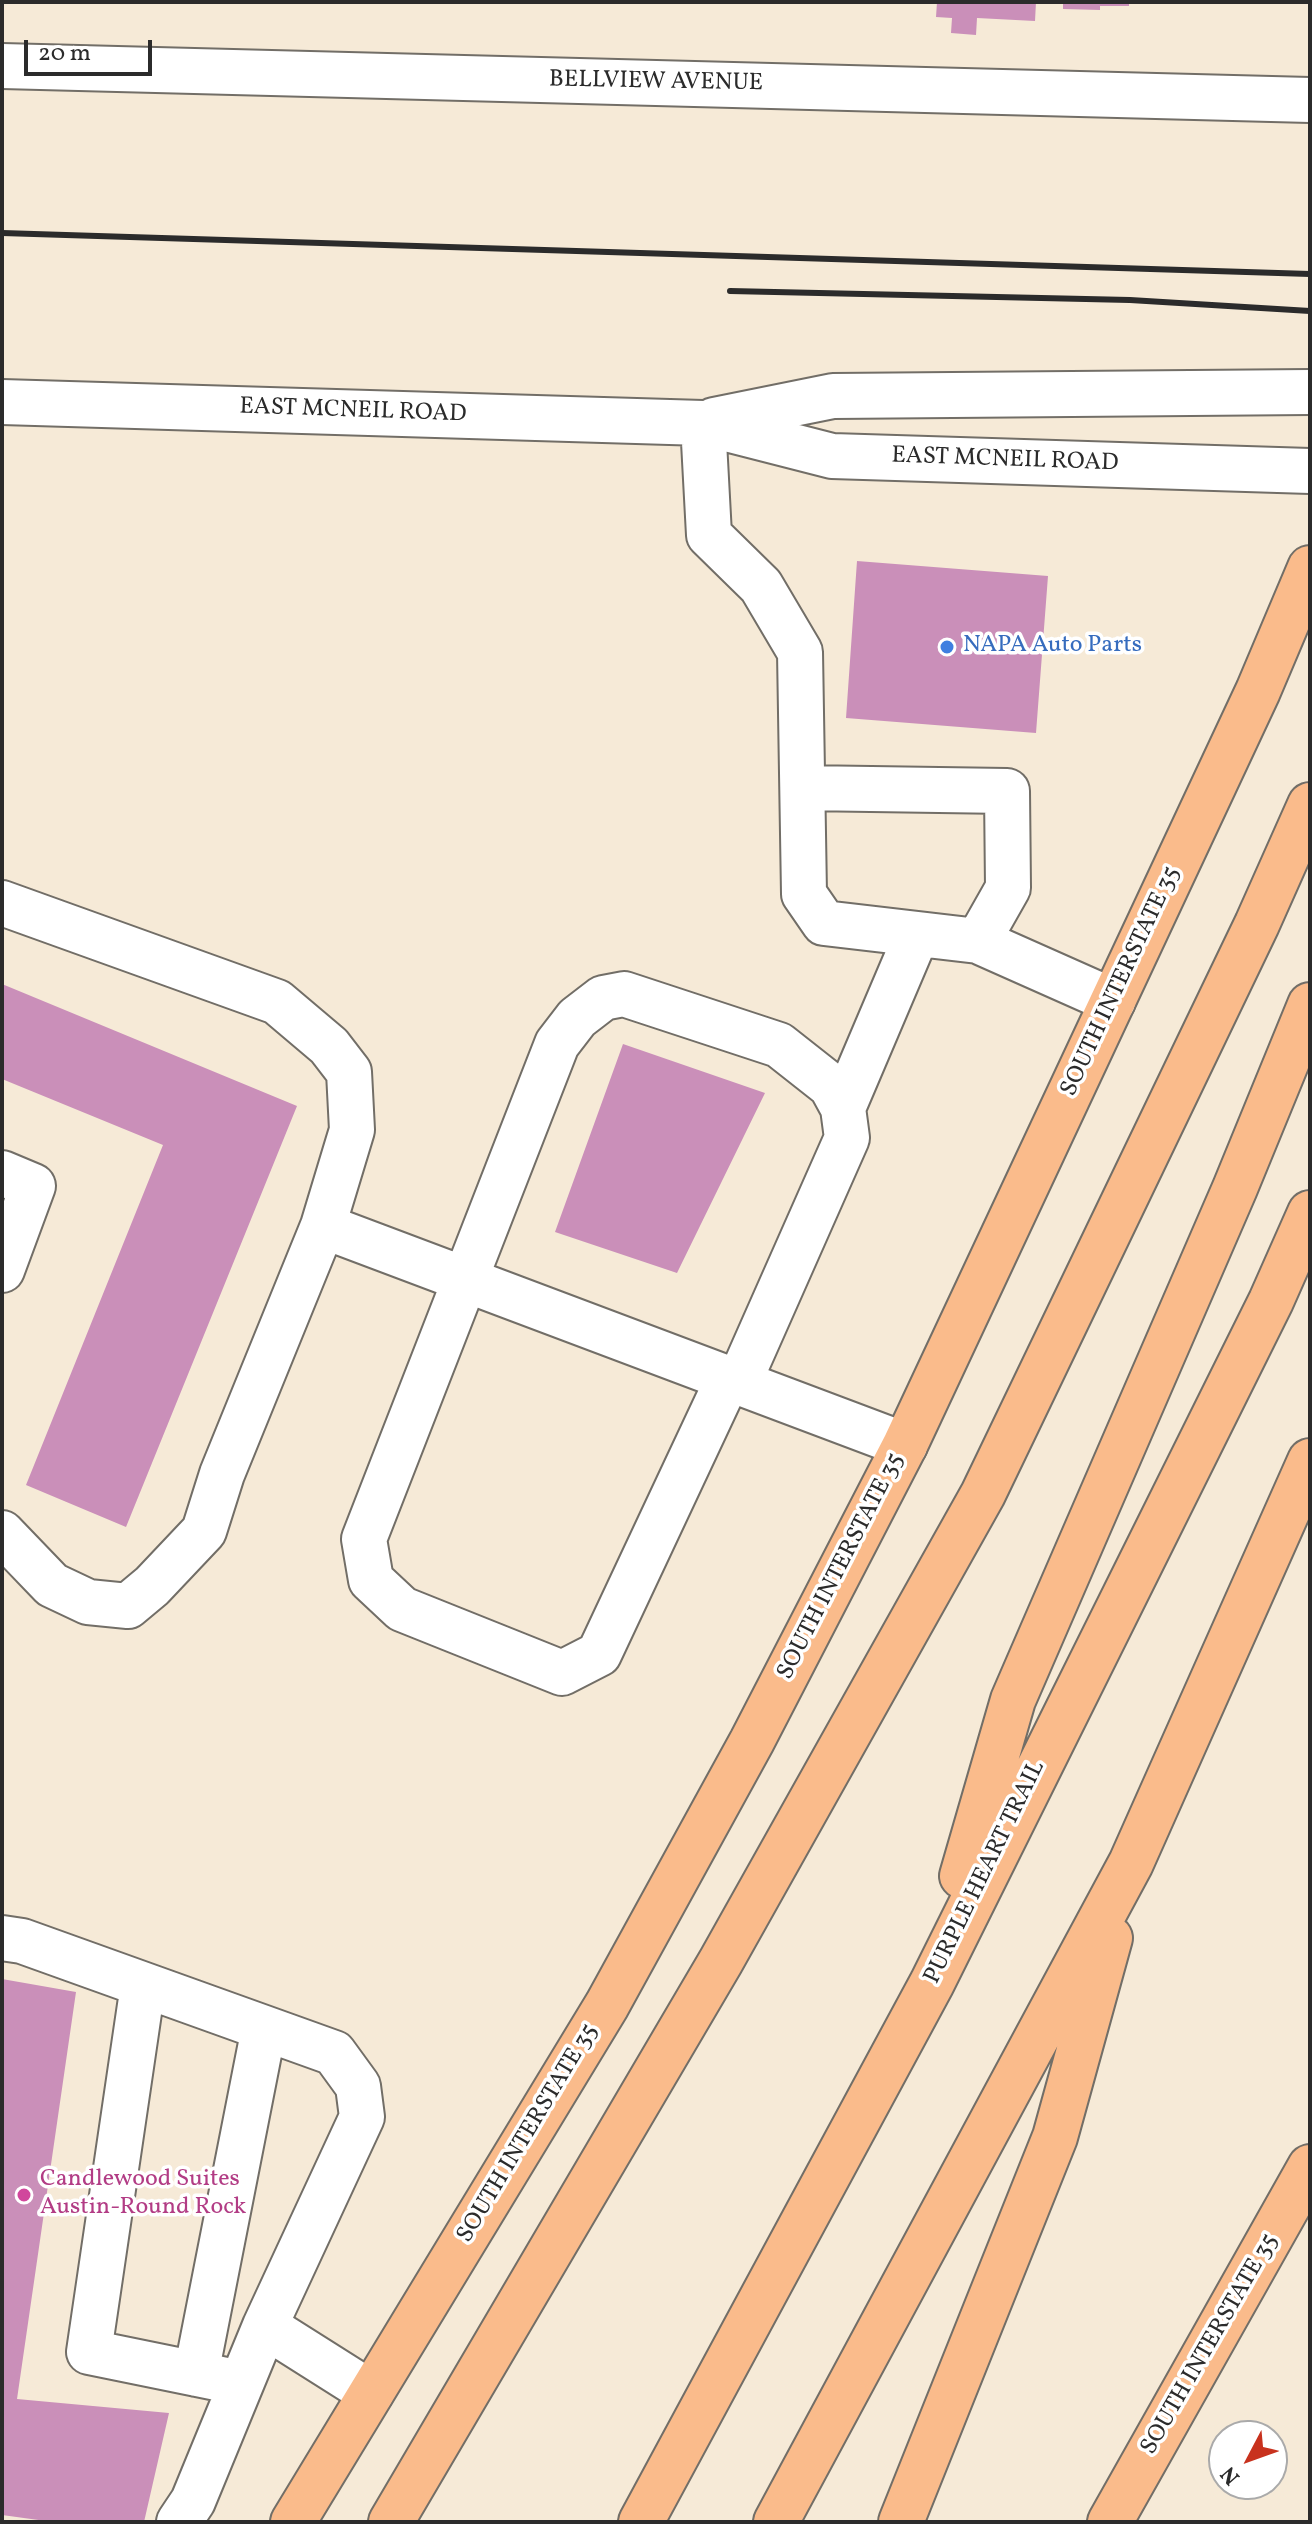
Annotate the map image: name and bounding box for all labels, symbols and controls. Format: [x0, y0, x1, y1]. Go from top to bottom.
scale bar [28, 24, 156, 74]
text: 20 m [38, 37, 91, 71]
street label: BELLVIEW AVENUE [549, 67, 763, 99]
street label: EAST MCNEIL ROAD [239, 394, 467, 430]
street label: EAST MCNEIL ROAD [891, 443, 1119, 479]
place label: NAPA Auto Parts [963, 633, 1142, 661]
marker: NAPA Auto Parts [938, 638, 956, 656]
street label: SOUTH INTERSTATE 35 [1056, 863, 1188, 1101]
street label: SOUTH INTERSTATE 35 [772, 1449, 912, 1685]
street label: PURPLE HEART TRAIL [919, 1757, 1053, 1989]
street label: SOUTH INTERSTATE 35 [452, 2019, 606, 2249]
place label: Candlewood Suites Austin-Round Rock [40, 2167, 246, 2223]
marker: Candlewood Suites Austin-Round Rock [15, 2186, 33, 2204]
street label: SOUTH INTERSTATE 35 [1136, 2229, 1286, 2461]
north arrow [1208, 2420, 1288, 2500]
text: N [1214, 2459, 1248, 2491]

